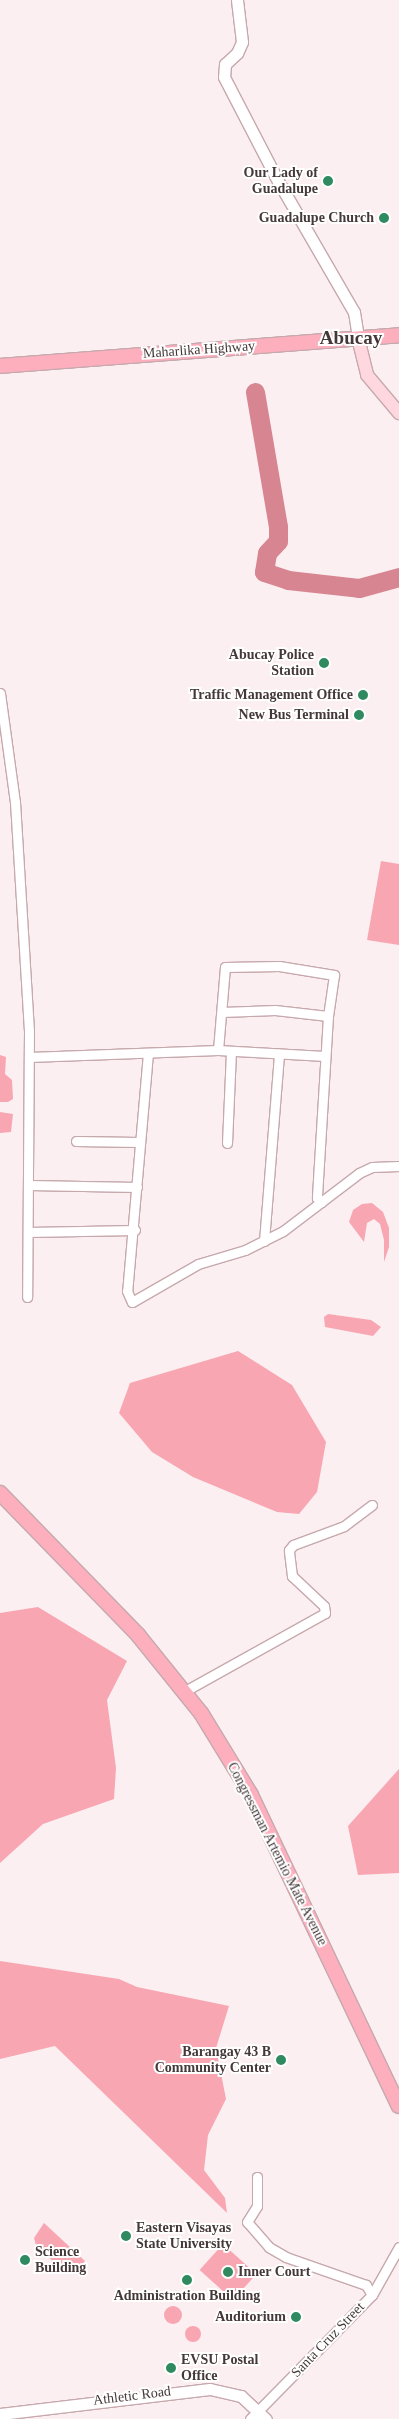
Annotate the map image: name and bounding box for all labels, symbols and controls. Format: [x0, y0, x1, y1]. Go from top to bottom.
place label: Our Lady of Guadalupe [243, 165, 318, 198]
marker: Our Lady of Guadalupe [322, 175, 334, 187]
place label: Guadalupe Church [259, 210, 374, 226]
marker: Guadalupe Church [378, 212, 390, 224]
district label: Abucay [320, 327, 382, 349]
street label: Maharlika Highway [142, 338, 256, 362]
place label: Abucay Police Station [229, 647, 314, 680]
marker: Abucay Police Station [318, 657, 330, 669]
place label: Traffic Management Office [190, 687, 353, 703]
marker: Traffic Management Office [357, 689, 369, 701]
place label: New Bus Terminal [238, 707, 349, 723]
marker: New Bus Terminal [353, 709, 365, 721]
street label: Congressman Artemio Mate Avenue [223, 1759, 331, 1949]
place label: Barangay 43 B Community Center [155, 2044, 271, 2076]
marker: Barangay 43 B Community Center [275, 2054, 287, 2066]
place label: Eastern Visayas State University [136, 2220, 232, 2252]
marker: Eastern Visayas State University [120, 2230, 132, 2242]
place label: Science Building [35, 2244, 86, 2276]
marker: Science Building [19, 2254, 31, 2266]
place label: Inner Court [238, 2264, 311, 2280]
marker: Inner Court [222, 2266, 234, 2278]
marker: Administration Building [181, 2274, 193, 2286]
place label: Administration Building [114, 2288, 260, 2304]
street label: Santa Cruz Street [288, 2299, 368, 2381]
place label: Auditorium [215, 2309, 286, 2325]
marker: Auditorium [290, 2311, 302, 2323]
place label: EVSU Postal Office [181, 2352, 258, 2384]
marker: EVSU Postal Office [165, 2362, 177, 2374]
street label: Athletic Road [92, 2383, 172, 2409]

